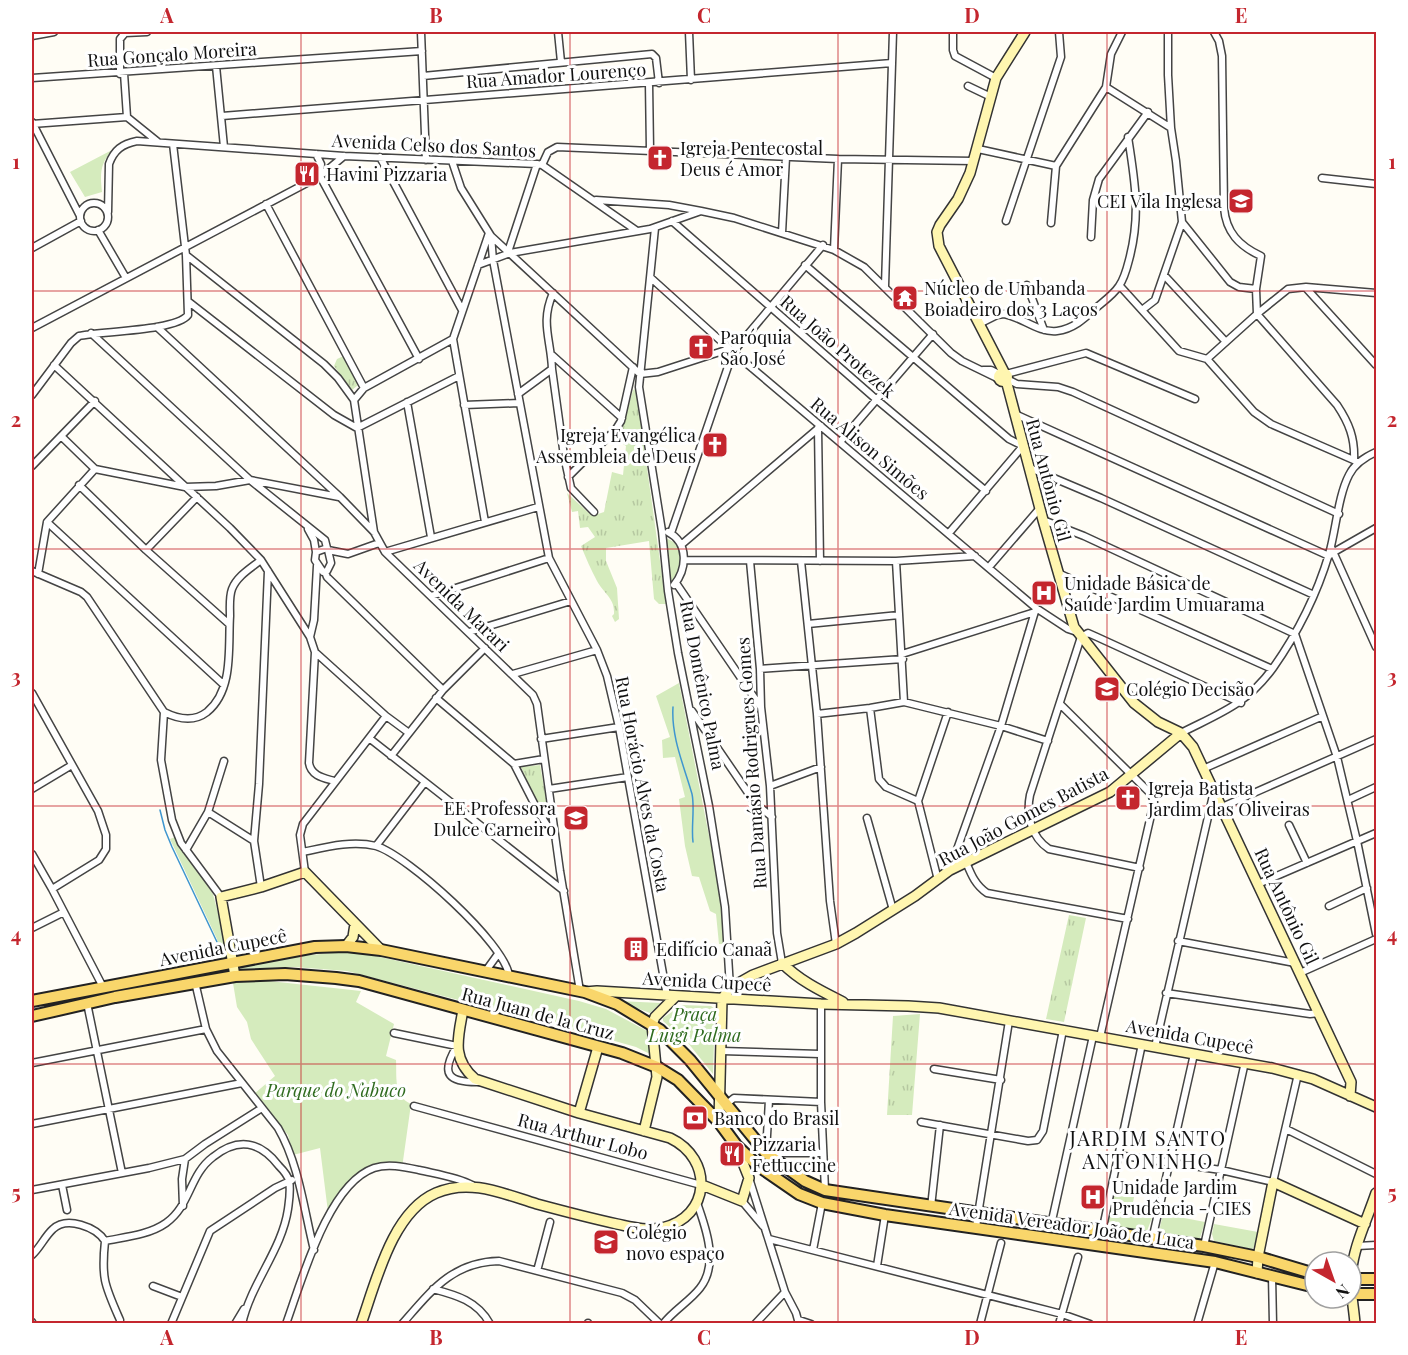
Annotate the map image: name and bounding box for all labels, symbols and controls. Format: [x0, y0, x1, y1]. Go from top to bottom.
text: A [159, 1, 174, 28]
text: B [429, 1, 443, 28]
text: C [697, 1, 711, 28]
text: D [964, 1, 980, 28]
text: E [1235, 1, 1247, 28]
street label: Rua Gonçalo Moreira [86, 36, 258, 72]
street label: Rua Amador Lourenço [465, 57, 647, 93]
street label: Avenida Celso dos Santos [330, 128, 537, 162]
place label: Igreja Pentecostal Deus é Amor [680, 136, 823, 181]
church icon: Igreja Pentecostal Deus é Amor [645, 143, 675, 173]
text: 1 [12, 147, 20, 174]
text: 1 [1388, 147, 1396, 174]
restaurant icon: Havini Pizzaria [292, 159, 322, 189]
place label: Havini Pizzaria [326, 162, 447, 186]
school or university icon: CEI Vila Inglesa [1226, 186, 1256, 216]
place label: CEI Vila Inglesa [1097, 189, 1222, 213]
place label: Núcleo de Umbanda Boiadeiro dos 3 Laços [924, 276, 1098, 321]
temple icon: Núcleo de Umbanda Boiadeiro dos 3 Laços [890, 283, 920, 313]
street label: Rua João Protezek [775, 289, 901, 403]
place label: Paróquia São José [720, 325, 792, 370]
church icon: Paróquia São José [686, 332, 716, 362]
street label: Rua Alison Simões [806, 391, 934, 505]
text: 2 [11, 405, 21, 432]
text: 2 [1387, 405, 1397, 432]
street label: Rua Antônio Gil [1021, 416, 1077, 544]
place label: Igreja Evangélica Assembleia de Deus [535, 423, 696, 468]
church icon: Igreja Evangélica Assembleia de Deus [700, 430, 730, 460]
street label: Avenida Marari [408, 553, 515, 657]
place label: Unidade Básica de Saúde Jardim Umuarama [1064, 571, 1265, 616]
hospital icon: Unidade Básica de Saúde Jardim Umuarama [1029, 578, 1059, 608]
street label: Rua Domênico Palma [675, 598, 731, 772]
street label: Rua Damásio Rodrigues Gomes [730, 636, 772, 890]
text: 3 [11, 662, 21, 689]
text: 3 [1387, 662, 1397, 689]
street label: Rua Horácio Alves da Costa [610, 674, 676, 894]
school or university icon: Colégio Decisão [1092, 674, 1122, 704]
place label: Colégio Decisão [1126, 677, 1254, 701]
street label: Rua João Gomes Batista [934, 761, 1112, 871]
place label: Igreja Batista Jardim das Oliveiras [1147, 776, 1310, 821]
church icon: Igreja Batista Jardim das Oliveiras [1113, 783, 1143, 813]
place label: EE Professora Dulce Carneiro [433, 796, 556, 841]
school or university icon: EE Professora Dulce Carneiro [561, 803, 591, 833]
street label: Rua Antônio Gil [1249, 844, 1325, 968]
text: 4 [11, 920, 21, 947]
text: 4 [1387, 920, 1397, 947]
street label: Avenida Cupecê [156, 923, 289, 971]
building icon: Edifício Canaã [621, 934, 651, 964]
place label: Edifício Canaã [656, 937, 772, 961]
street label: Avenida Cupecê [641, 966, 772, 996]
street label: Rua Juan de la Cruz [459, 981, 617, 1045]
park label: Praça Luigi Palma [647, 1002, 742, 1047]
street label: Avenida Cupecê [1123, 1013, 1256, 1059]
park label: Parque do Nabuco [265, 1078, 406, 1102]
bank icon: Banco do Brasil [680, 1103, 710, 1133]
place label: Banco do Brasil [714, 1106, 839, 1130]
street label: Rua Arthur Lobo [515, 1107, 651, 1165]
district label: JARDIM SANTO ANTONINHO [1068, 1124, 1227, 1174]
place label: Pizzaria Fettuccine [752, 1132, 836, 1177]
restaurant icon: Pizzaria Fettuccine [717, 1139, 747, 1169]
place label: Unidade Jardim Prudência - CIES [1112, 1175, 1251, 1220]
text: 5 [11, 1178, 21, 1205]
text: 5 [1387, 1178, 1397, 1205]
hospital icon: Unidade Jardim Prudência - CIES [1078, 1182, 1108, 1212]
street label: Avenida Vereador João de Luca [947, 1196, 1196, 1254]
place label: Colégio novo espaço [626, 1220, 725, 1265]
school or university icon: Colégio novo espaço [591, 1227, 621, 1257]
north arrow [1303, 1250, 1363, 1310]
text: N [1331, 1280, 1354, 1304]
text: A [159, 1323, 174, 1350]
text: B [429, 1323, 443, 1350]
text: C [697, 1323, 711, 1350]
text: D [964, 1323, 980, 1350]
text: E [1235, 1323, 1247, 1350]

